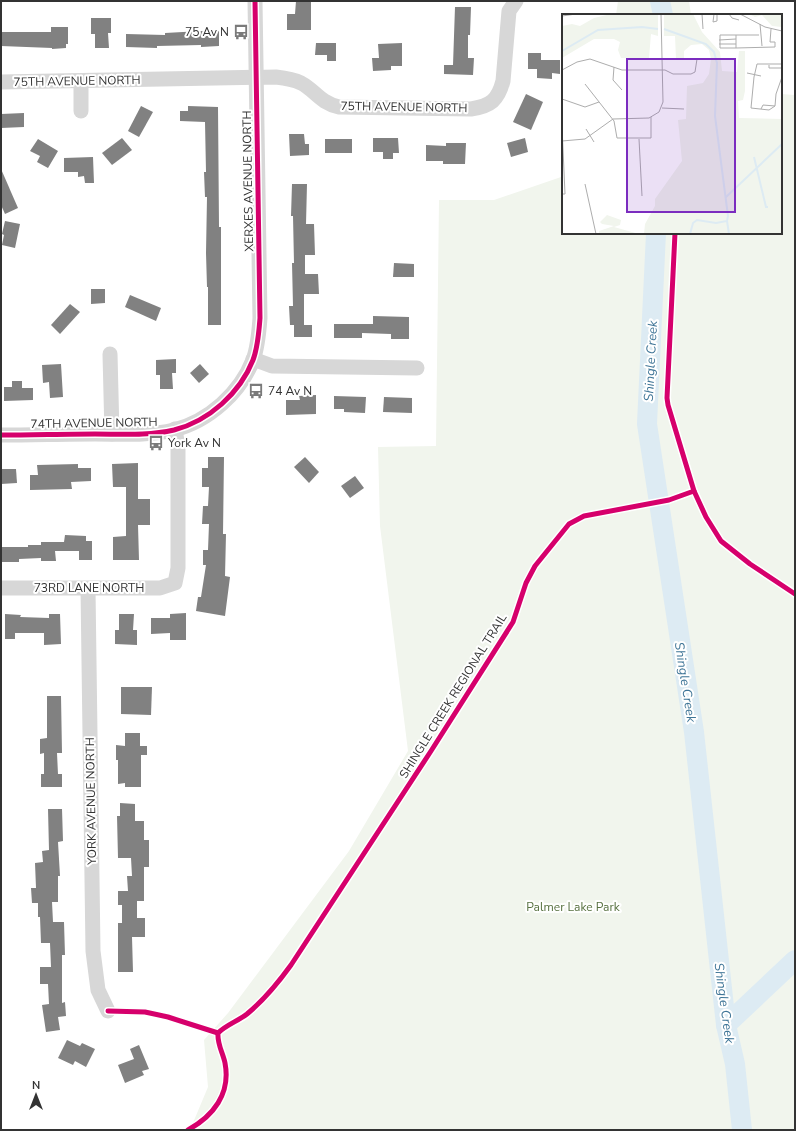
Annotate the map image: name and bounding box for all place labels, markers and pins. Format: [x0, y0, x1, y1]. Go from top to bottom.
bus stop icon: 75 Av N [232, 23, 250, 41]
place label: 75 Av N [185, 24, 229, 40]
bus stop icon: 74 Av N [247, 382, 265, 400]
place label: 74 Av N [268, 383, 312, 399]
bus stop icon: York Av N [147, 434, 165, 452]
place label: York Av N [167, 435, 221, 451]

